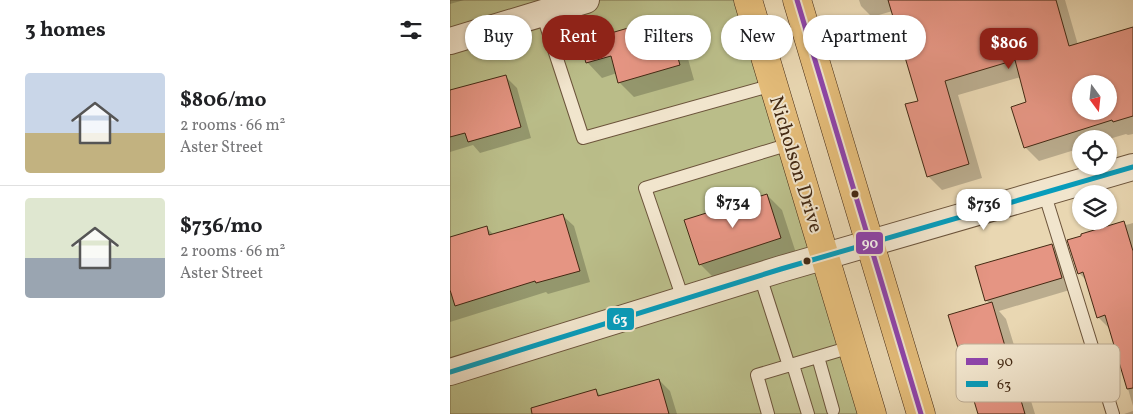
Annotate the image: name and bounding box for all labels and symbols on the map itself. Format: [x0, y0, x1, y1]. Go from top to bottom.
pin: $806 [979, 28, 1039, 70]
north arrow [1072, 75, 1118, 120]
street label: Nicholson Drive [761, 93, 829, 236]
pin: $734 [703, 186, 763, 229]
pin: $736 [954, 188, 1014, 231]
unlabelled marker [850, 189, 860, 199]
line badge: 90 [855, 231, 884, 255]
text: 90 [862, 235, 879, 254]
unlabelled marker [802, 256, 812, 266]
line badge: 63 [606, 307, 635, 331]
text: 63 [613, 311, 627, 330]
legend [956, 344, 1120, 402]
text: 90 [997, 353, 1013, 372]
text: 63 [997, 376, 1011, 395]

